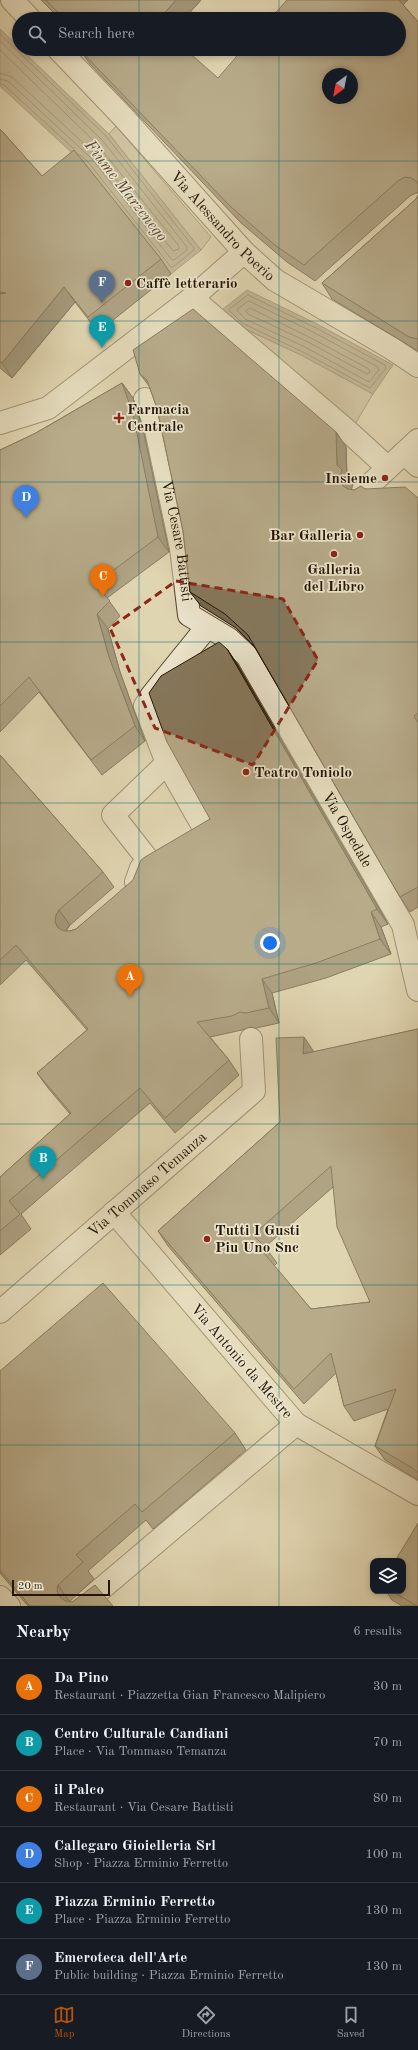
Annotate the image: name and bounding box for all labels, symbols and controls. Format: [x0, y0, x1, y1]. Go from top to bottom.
search box [12, 12, 406, 56]
icon: search [26, 23, 48, 45]
text: Search here [58, 27, 135, 42]
north arrow [322, 68, 358, 104]
water label: Fiume Marzenego [80, 137, 170, 245]
street label: Via Alessandro Poerio [167, 169, 277, 285]
pin: F [89, 270, 115, 303]
place label: Caffè letterario [136, 277, 238, 292]
marker: Caffè letterario [123, 278, 133, 288]
pin: E [89, 315, 115, 348]
place label: Farmacia Centrale [127, 403, 190, 435]
marker: Farmacia Centrale [114, 413, 124, 423]
place label: Insieme [325, 472, 377, 487]
marker: Insieme [380, 473, 390, 483]
street label: Via Cesare Battisti [158, 479, 193, 603]
pin: D [13, 485, 39, 518]
place label: Bar Galleria [270, 529, 352, 544]
marker: Bar Galleria [355, 530, 365, 540]
marker: Galleria del Libro [329, 549, 339, 559]
place label: Galleria del Libro [304, 563, 364, 595]
pin: C [90, 564, 116, 597]
place label: Teatro Toniolo [254, 766, 352, 781]
marker: Teatro Toniolo [241, 767, 251, 777]
street label: Via Ospedale [319, 790, 374, 871]
your location [260, 933, 280, 953]
pin: A [117, 964, 143, 997]
street label: Via Tommaso Temanza [86, 1129, 211, 1240]
pin: B [30, 1146, 56, 1179]
place label: Tutti I Gusti Piu Uno Snc [215, 1224, 300, 1256]
marker: Tutti I Gusti Piu Uno Snc [202, 1234, 212, 1244]
street label: Via Antonio da Mestre [187, 1302, 295, 1422]
map controls [370, 1558, 406, 1594]
button: layers [370, 1558, 406, 1594]
scale bar [12, 1578, 110, 1597]
text: 20 m [18, 1581, 43, 1592]
text: Nearby [16, 1624, 71, 1641]
text: 6 results [353, 1625, 402, 1638]
text: Da Pino [54, 1671, 108, 1686]
text: A [24, 1680, 34, 1693]
text: 30 m [373, 1680, 402, 1693]
text: Restaurant · Piazzetta Gian Francesco Malipiero [54, 1689, 325, 1702]
text: Centro Culturale Candiani [54, 1727, 228, 1742]
text: B [24, 1736, 34, 1749]
text: 70 m [373, 1736, 402, 1749]
text: Place · Via Tommaso Temanza [54, 1745, 226, 1758]
text: il Palco [54, 1783, 104, 1798]
text: C [25, 1792, 33, 1805]
text: 80 m [373, 1792, 402, 1805]
text: Restaurant · Via Cesare Battisti [54, 1801, 234, 1814]
text: Callegaro Gioielleria Srl [54, 1839, 216, 1854]
text: D [24, 1848, 34, 1861]
text: 100 m [365, 1848, 402, 1861]
text: Shop · Piazza Erminio Ferretto [54, 1857, 228, 1870]
text: Piazza Erminio Ferretto [54, 1895, 215, 1910]
text: E [25, 1904, 33, 1917]
text: 130 m [365, 1904, 402, 1917]
text: Place · Piazza Erminio Ferretto [54, 1913, 230, 1926]
text: Emeroteca dell'Arte [54, 1951, 187, 1966]
text: F [25, 1960, 33, 1973]
text: 130 m [365, 1960, 402, 1973]
text: Public building · Piazza Erminio Ferretto [54, 1969, 284, 1982]
tab: Map [53, 2004, 75, 2042]
tab: Directions [182, 2004, 230, 2042]
tab: Saved [337, 2004, 365, 2042]

